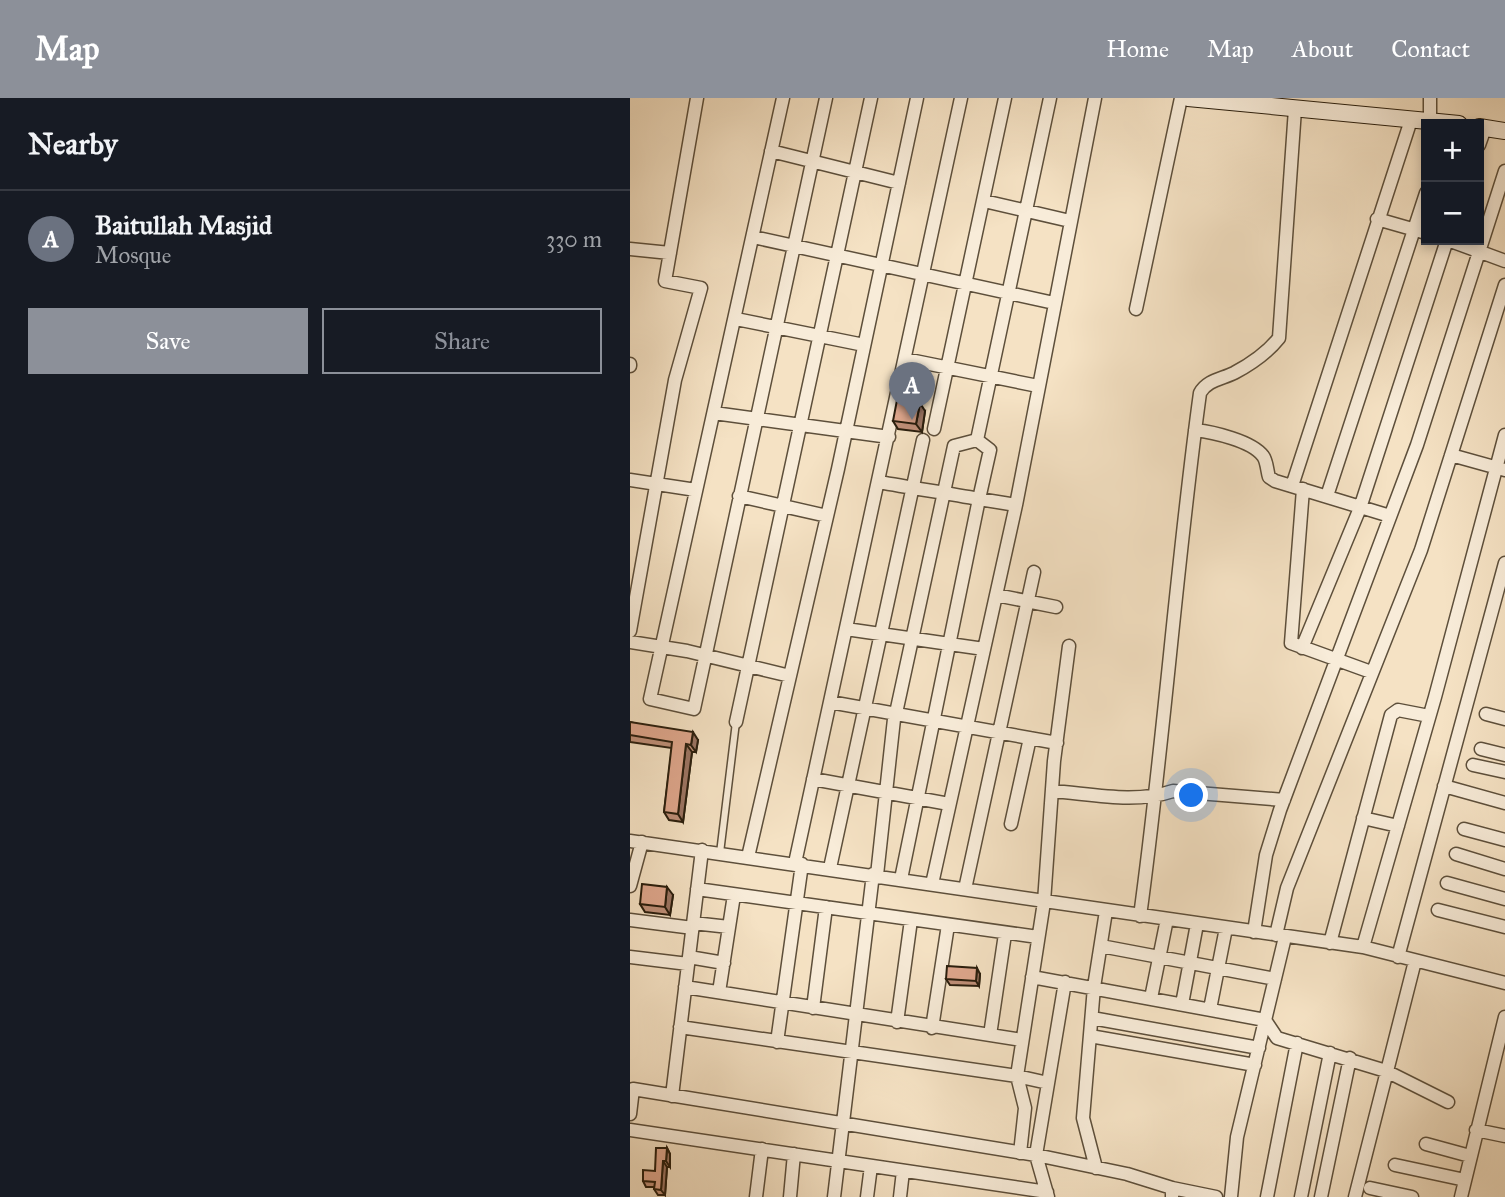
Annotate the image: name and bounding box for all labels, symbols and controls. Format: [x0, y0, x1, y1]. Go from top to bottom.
text: Map [35, 29, 99, 69]
text: Home [1106, 34, 1169, 64]
text: Map [1207, 34, 1254, 64]
text: About [1292, 34, 1353, 64]
text: Contact [1391, 34, 1470, 64]
map controls [1421, 119, 1484, 245]
button: + [1421, 119, 1484, 182]
text: Nearby [28, 126, 118, 162]
button: − [1421, 182, 1484, 245]
text: Baitullah Masjid [95, 209, 272, 241]
text: A [43, 225, 59, 253]
text: 330 m [546, 225, 602, 253]
text: Mosque [95, 241, 171, 269]
button: Save [28, 308, 308, 374]
button: Share [322, 308, 602, 374]
pin: A [889, 362, 935, 420]
your location [1174, 778, 1208, 812]

